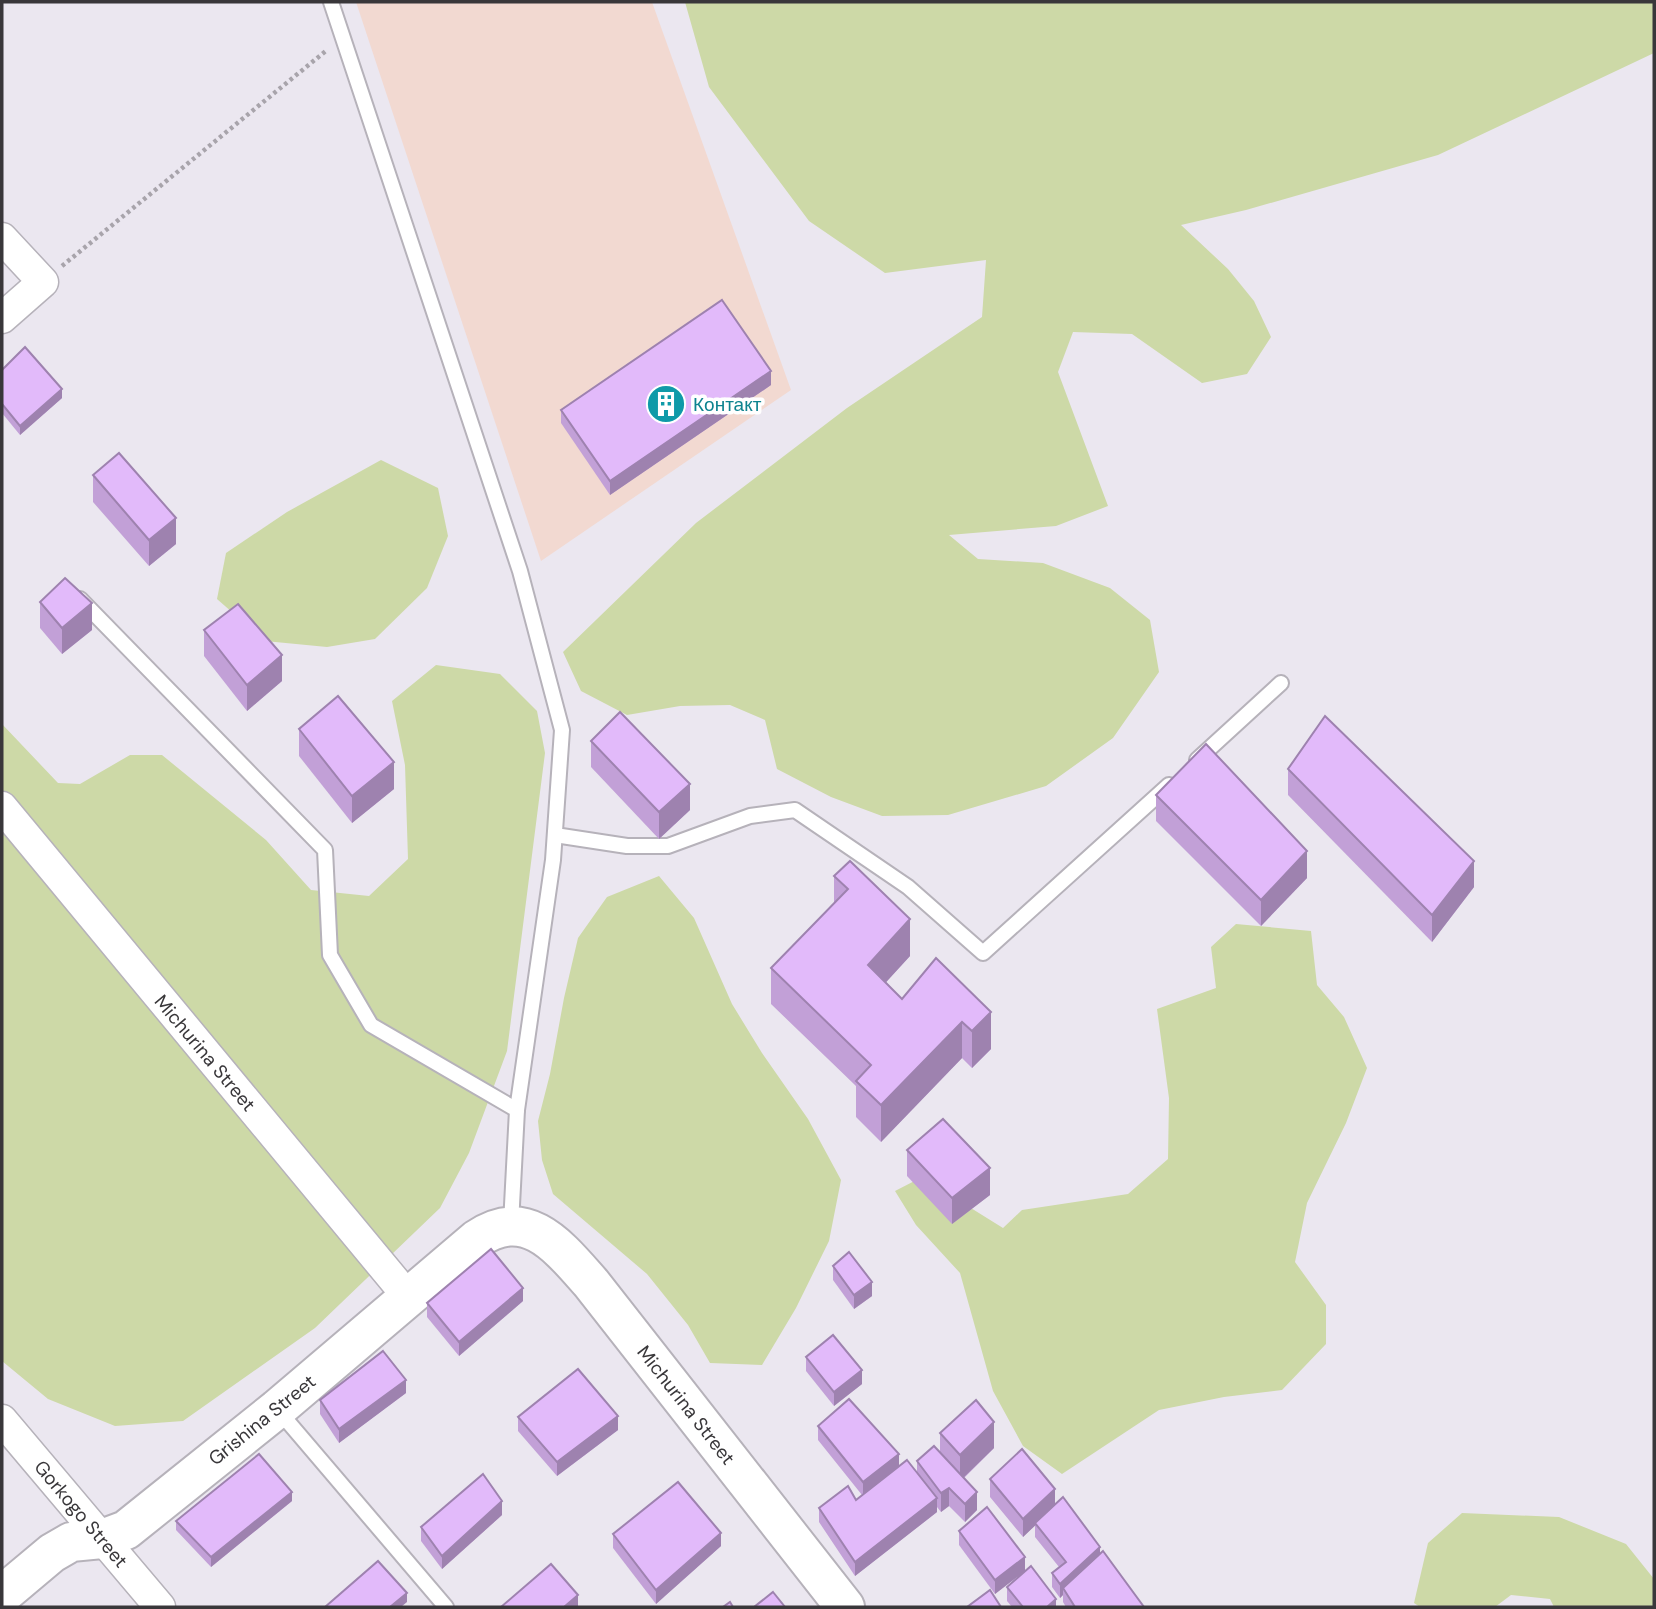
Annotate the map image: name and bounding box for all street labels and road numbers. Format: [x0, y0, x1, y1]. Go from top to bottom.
street label: Michurina Street [149, 989, 261, 1117]
street label: Michurina Street [632, 1340, 740, 1470]
street label: Grishina Street [203, 1369, 321, 1471]
street label: Gorkogo Street [29, 1455, 133, 1573]

